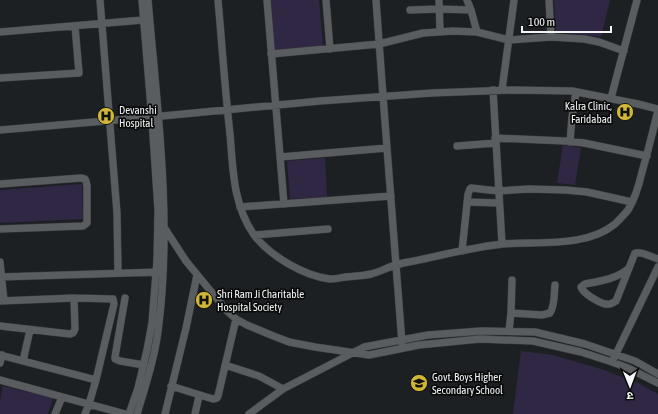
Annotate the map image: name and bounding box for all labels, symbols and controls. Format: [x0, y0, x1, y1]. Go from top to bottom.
scale bar [522, 8, 611, 34]
text: 100 m [528, 15, 555, 29]
place label: Kalra Clinic, Faridabad [565, 100, 612, 125]
hospital icon: Kalra Clinic, Faridabad [615, 102, 635, 122]
place label: Devanshi Hospital [119, 104, 157, 129]
hospital icon: Devanshi Hospital [96, 106, 116, 126]
place label: Shri Ram Ji Charitable Hospital Society [217, 288, 304, 313]
hospital icon: Shri Ram Ji Charitable Hospital Society [194, 290, 214, 310]
north arrow [610, 366, 650, 406]
place label: Govt. Boys Higher Secondary School [432, 371, 503, 396]
school or university icon: Govt. Boys Higher Secondary School [409, 373, 429, 393]
text: उ [626, 390, 633, 402]

